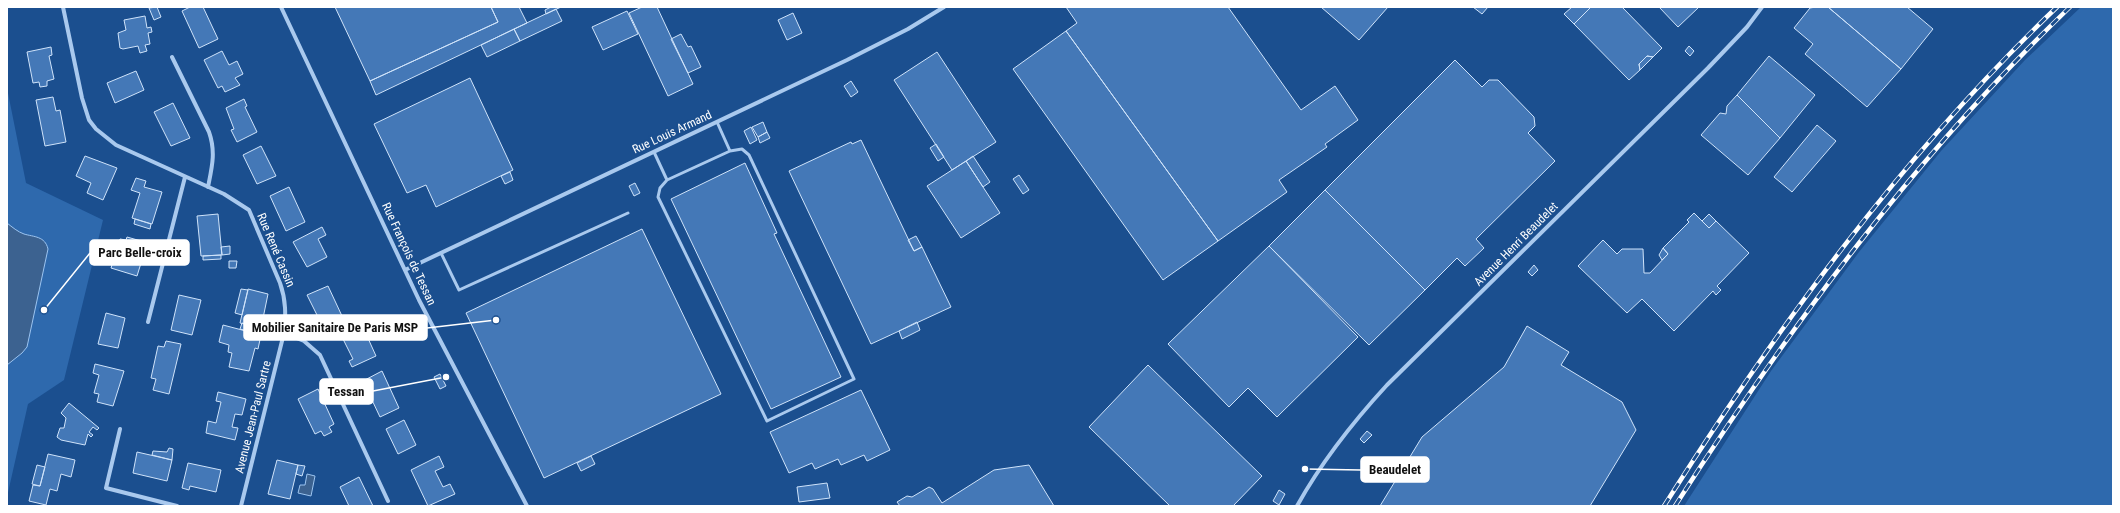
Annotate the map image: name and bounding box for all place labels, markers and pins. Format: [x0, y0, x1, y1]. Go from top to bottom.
callout: Parc Belle-croix [90, 240, 189, 265]
callout: Mobilier Sanitaire De Paris MSP [244, 315, 427, 340]
callout: Tessan [320, 379, 373, 404]
callout: Beaudelet [1361, 457, 1429, 482]

